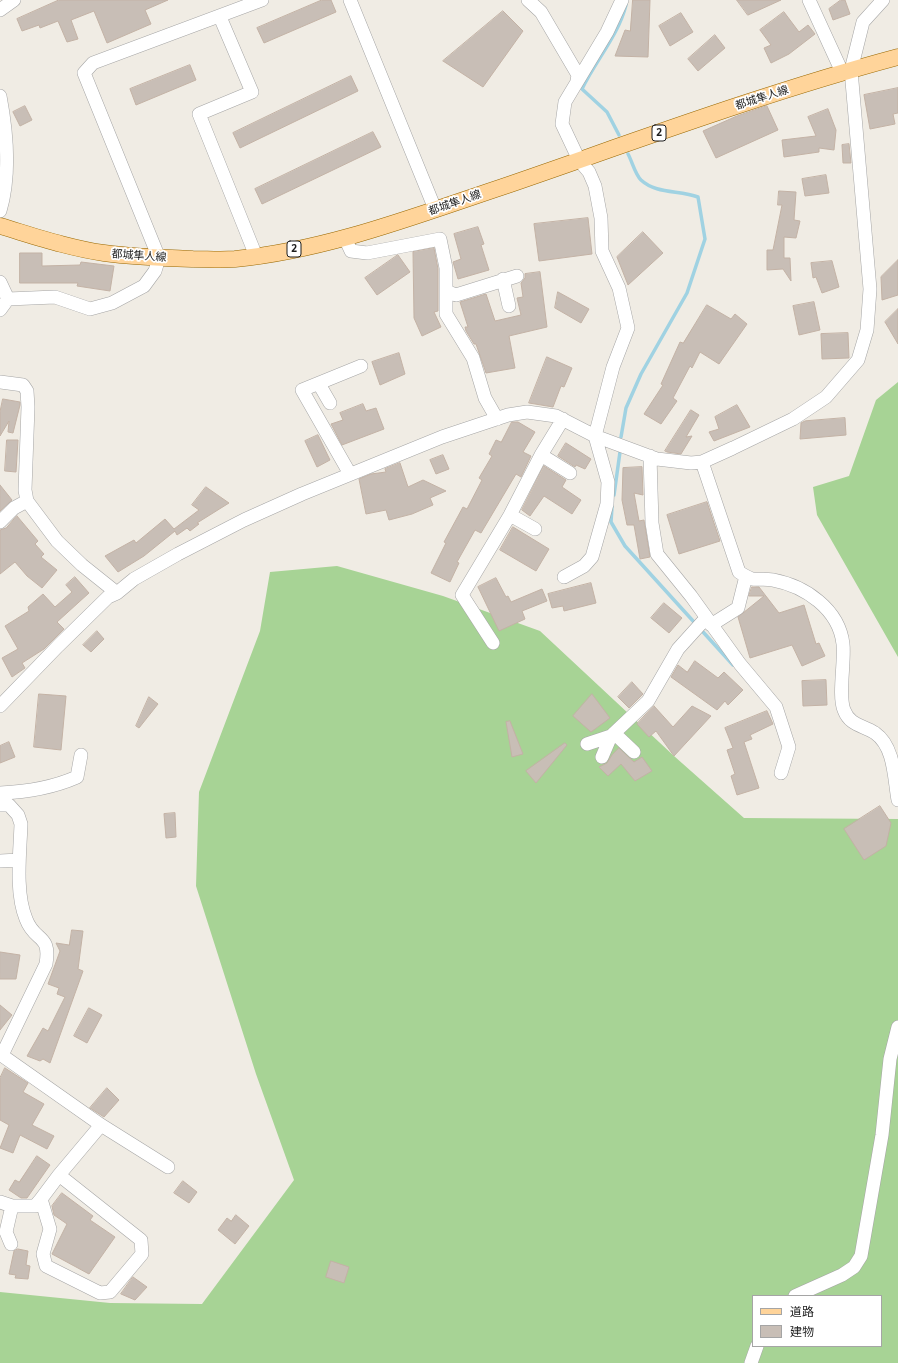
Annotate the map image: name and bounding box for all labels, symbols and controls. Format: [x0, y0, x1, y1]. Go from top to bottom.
street label: 都城隼人線 [734, 83, 790, 113]
road number: 2 [652, 125, 666, 141]
street label: 都城隼人線 [427, 188, 483, 218]
road number: 2 [287, 241, 301, 257]
street label: 都城隼人線 [111, 247, 167, 265]
legend [752, 1295, 882, 1347]
text: 道路 [790, 1303, 814, 1320]
text: 建物 [790, 1323, 814, 1340]

